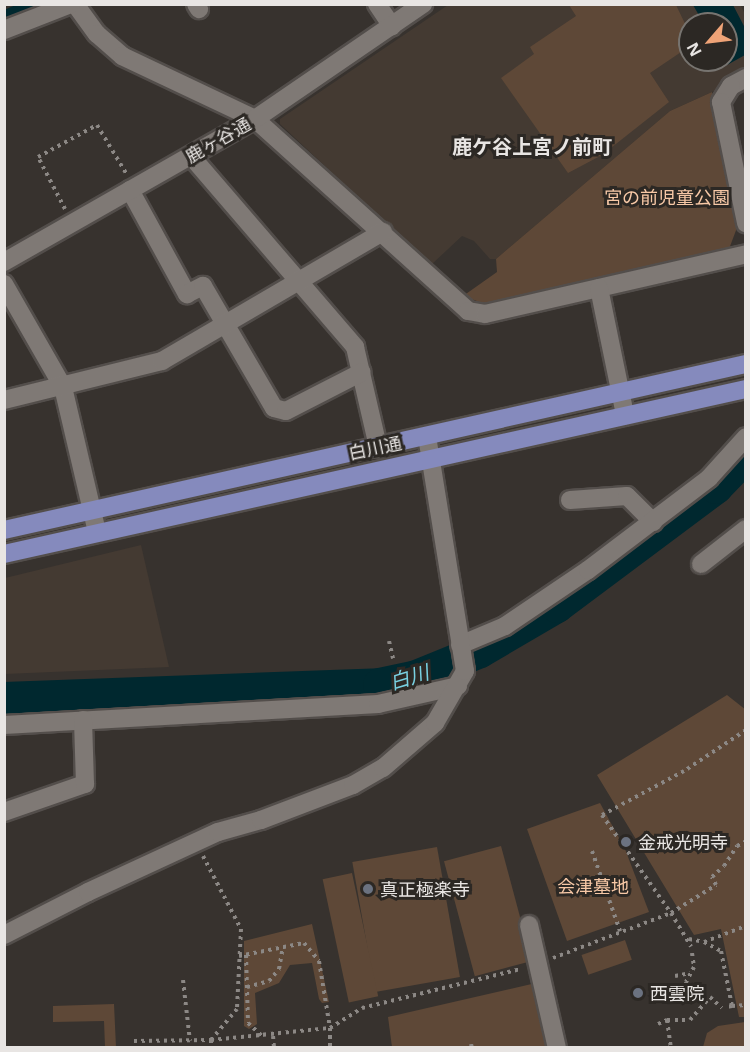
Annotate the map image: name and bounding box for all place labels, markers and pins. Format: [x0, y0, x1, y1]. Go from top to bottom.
place label: 金戒光明寺 [638, 831, 728, 853]
marker: 金戒光明寺 [619, 835, 633, 849]
place label: 真正極楽寺 [380, 878, 470, 900]
marker: 真正極楽寺 [361, 882, 375, 896]
place label: 西雲院 [650, 982, 704, 1004]
marker: 西雲院 [631, 986, 645, 1000]

